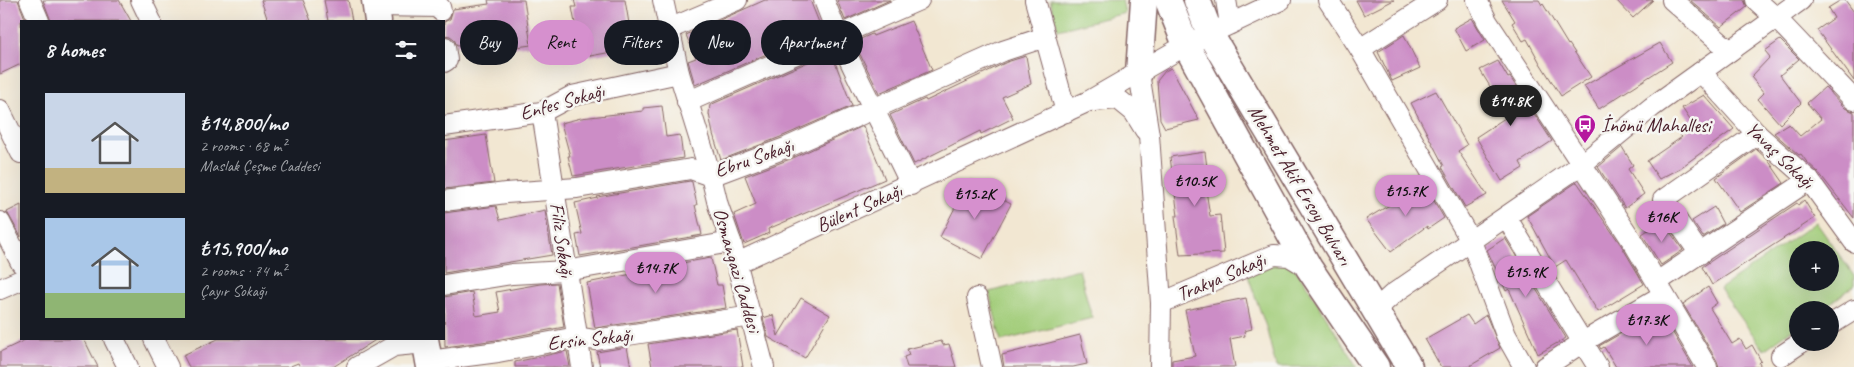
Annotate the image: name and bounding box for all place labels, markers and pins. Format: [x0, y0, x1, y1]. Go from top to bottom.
pin: ₺14.8K [1470, 84, 1552, 127]
bus stop icon: İnönü Mahallesi [1573, 113, 1597, 144]
place label: İnönü Mahallesi [1601, 113, 1713, 138]
pin: ₺10.5K [1154, 164, 1236, 207]
pin: ₺15.7K [1365, 174, 1447, 217]
pin: ₺15.2K [934, 178, 1016, 220]
pin: ₺16K [1632, 200, 1692, 243]
pin: ₺14.7K [615, 252, 697, 294]
pin: ₺15.9K [1485, 256, 1567, 298]
pin: ₺17.3K [1606, 304, 1688, 346]

